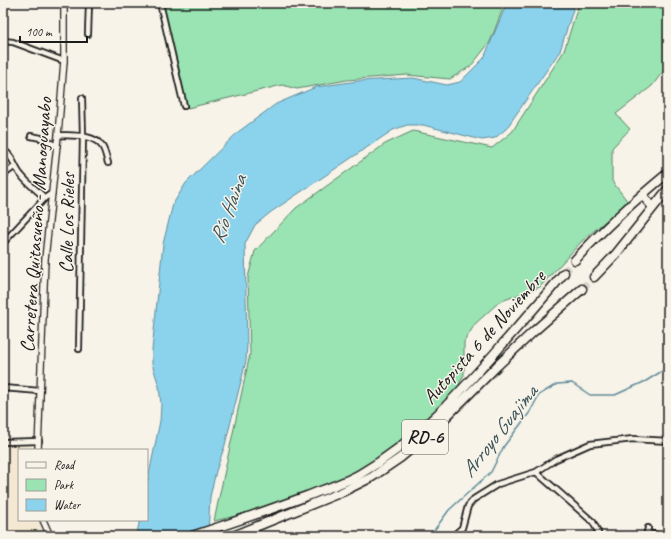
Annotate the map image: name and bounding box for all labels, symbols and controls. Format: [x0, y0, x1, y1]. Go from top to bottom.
scale bar [20, 18, 87, 44]
text: 100 m [26, 24, 53, 40]
street label: Carretera Quitasueño - Manoguayabo [15, 96, 57, 353]
street label: Calle Los Rieles [54, 170, 80, 273]
water label: Río Haina [204, 170, 253, 247]
street label: Autopista 6 de Noviembre [417, 264, 552, 409]
water label: Arroyo Guajima [455, 378, 544, 482]
road number: RD-6 [402, 420, 448, 454]
legend [18, 449, 148, 521]
text: Road [54, 457, 76, 473]
text: Park [54, 477, 75, 493]
text: Water [54, 497, 82, 513]

